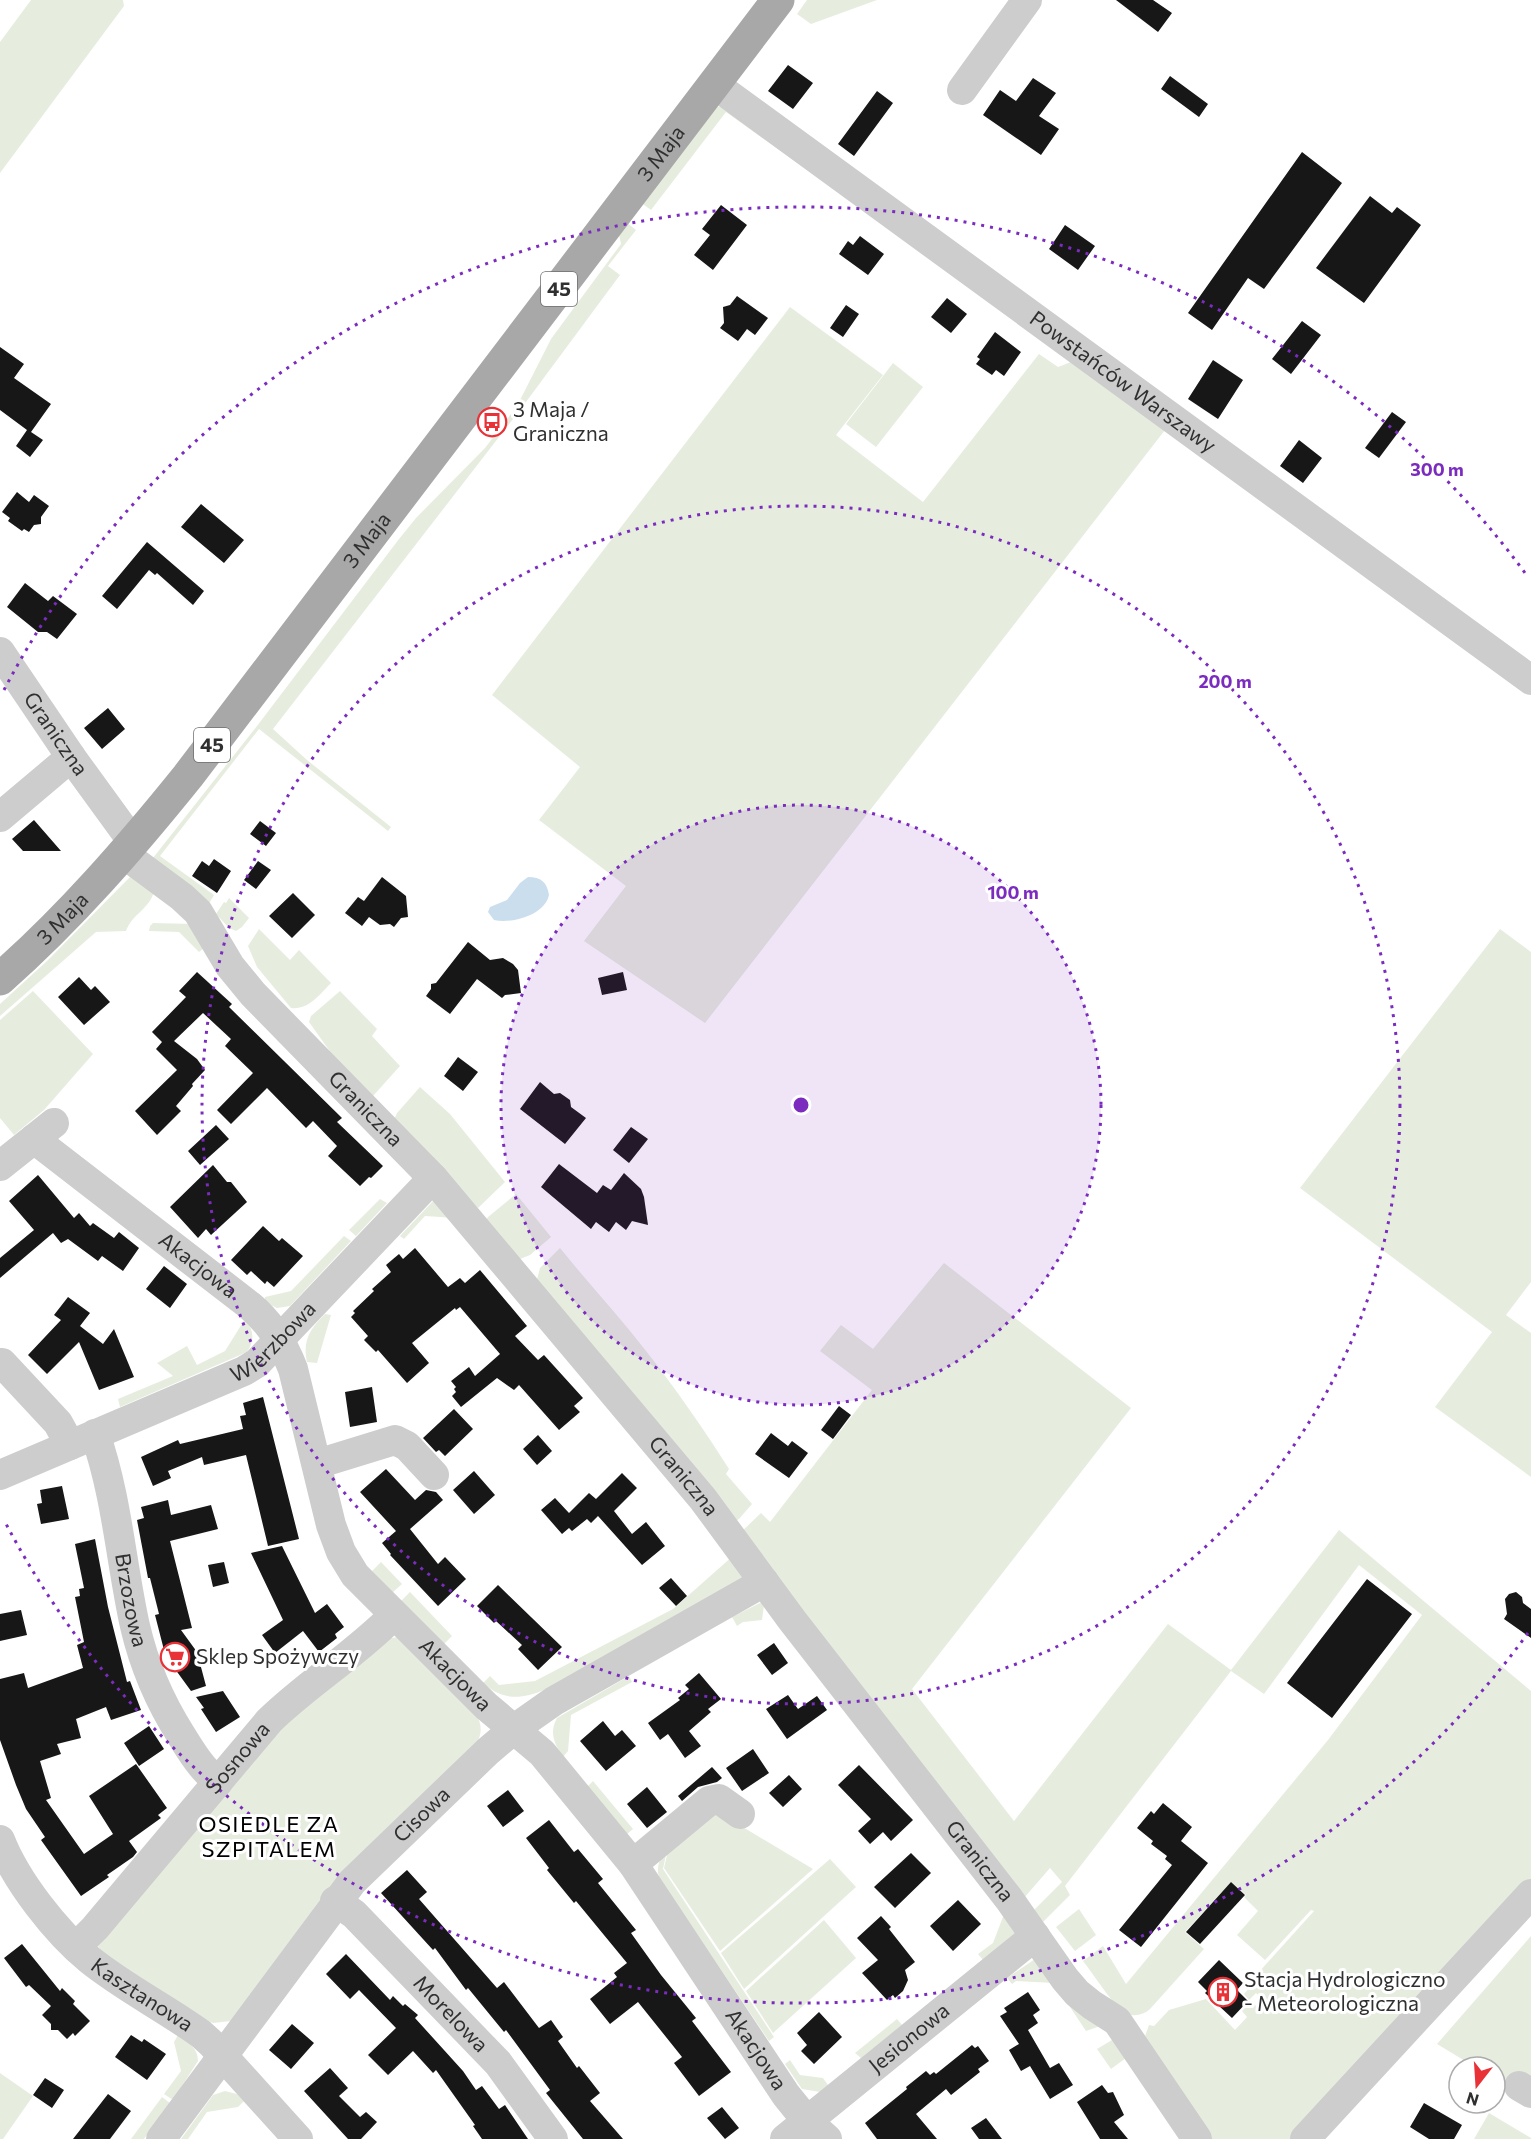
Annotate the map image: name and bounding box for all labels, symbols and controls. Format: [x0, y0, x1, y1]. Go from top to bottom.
street label: 3 Maja [631, 120, 689, 185]
road number: 45 [541, 272, 577, 306]
street label: Powstańców Warszawy [1026, 305, 1222, 457]
place label: 3 Maja / Graniczna [513, 396, 609, 445]
bus stop icon: 3 Maja / Graniczna [476, 406, 508, 438]
text: 300 m [1410, 458, 1464, 480]
street label: 3 Maja [337, 507, 395, 572]
text: 200 m [1198, 670, 1252, 692]
street label: Graniczna [19, 686, 94, 780]
road number: 45 [194, 728, 230, 762]
text: 100 m [987, 881, 1039, 903]
street label: 3 Maja [31, 886, 93, 949]
street label: Graniczna [324, 1065, 409, 1151]
centre of rings [791, 1095, 811, 1115]
street label: Akacjowa [155, 1226, 243, 1302]
street label: Wierzbowa [226, 1295, 320, 1386]
street label: Graniczna [644, 1430, 725, 1520]
street label: Brzozowa [111, 1551, 154, 1650]
street label: Akacjowa [415, 1633, 498, 1716]
supermarket icon: Sklep Spożywczy [159, 1641, 191, 1673]
place label: Sklep Spożywczy [196, 1643, 359, 1668]
street label: Sosnowa [200, 1716, 274, 1798]
street label: Cisowa [387, 1781, 454, 1847]
district label: OSIEDLE ZA SZPITALEM [198, 1810, 340, 1862]
street label: Graniczna [942, 1815, 1020, 1906]
street label: Kasztanowa [87, 1952, 199, 2036]
place label: Stacja Hydrologiczno - Meteorologiczna [1244, 1966, 1446, 2015]
street label: Morelowa [409, 1969, 494, 2056]
building icon: Stacja Hydrologiczno - Meteorologiczna [1207, 1976, 1239, 2008]
street label: Jesionowa [863, 1997, 954, 2077]
street label: Akacjowa [721, 2003, 793, 2094]
north arrow [1447, 2055, 1507, 2115]
text: N [1464, 2089, 1481, 2111]

